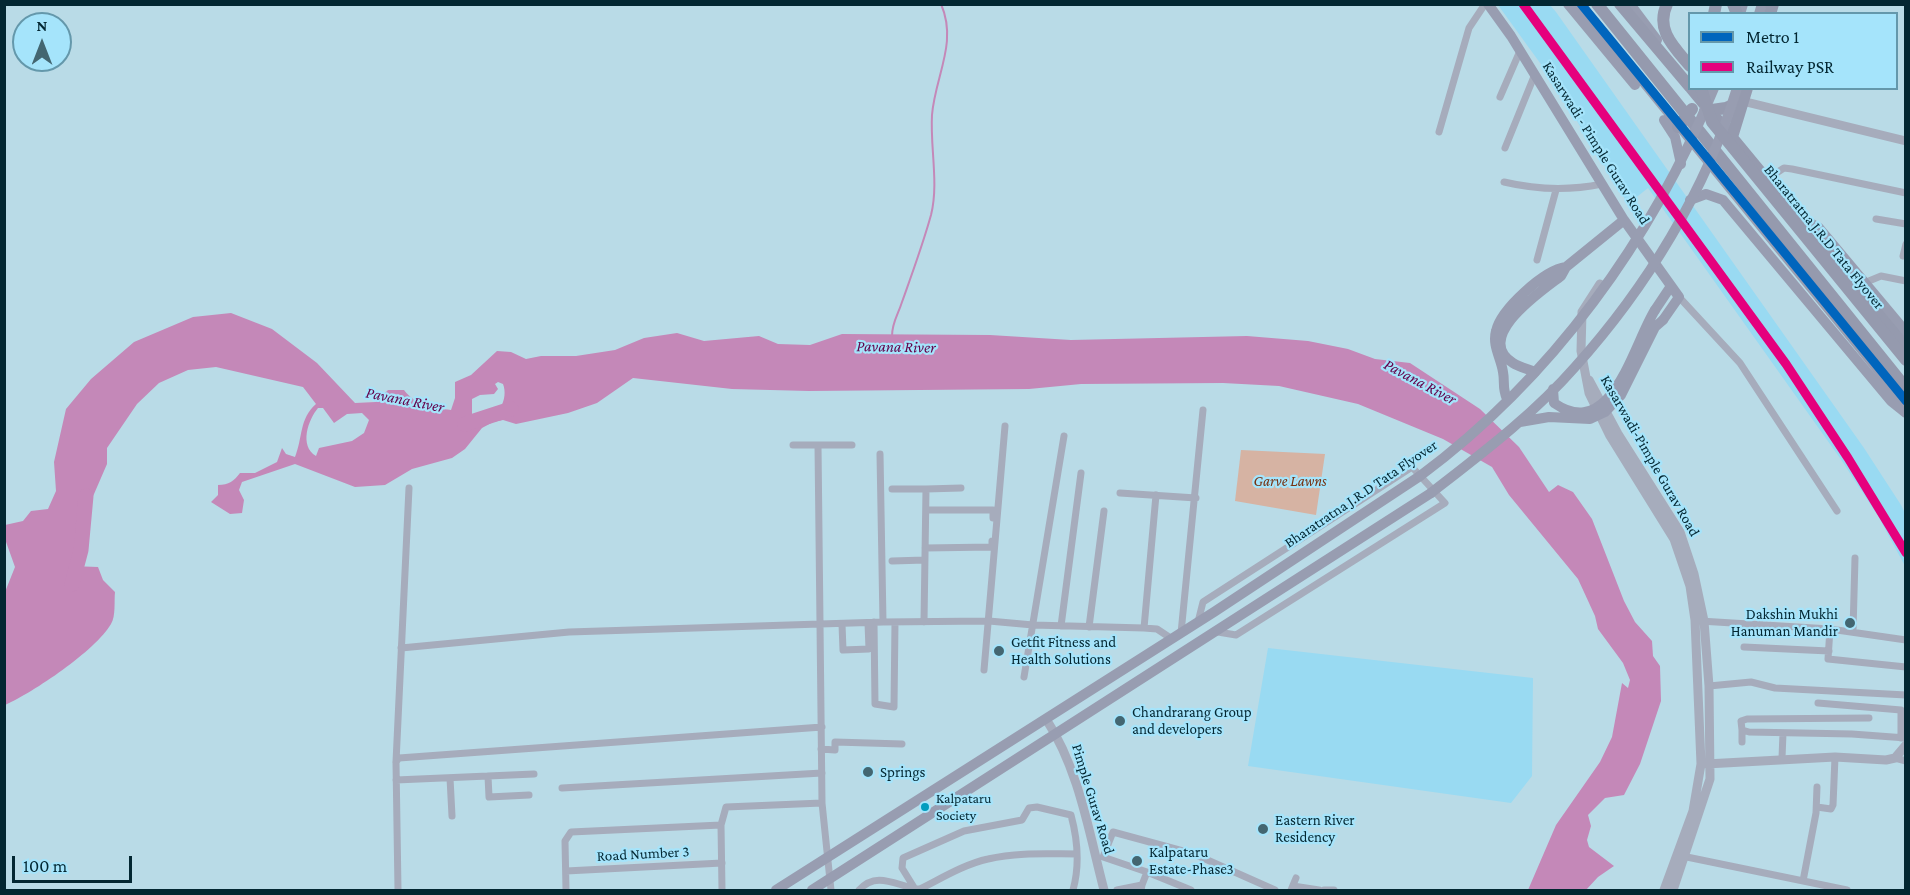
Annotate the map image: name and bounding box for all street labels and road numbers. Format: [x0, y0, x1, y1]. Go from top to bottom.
street label: Kasarwadi - Pimple Gurav Road [1538, 58, 1654, 228]
street label: Bharatratna J.R.D Tata Flyover [1760, 161, 1888, 313]
street label: Kasarwadi-Pimple Gurav Road [1596, 372, 1704, 540]
street label: Bharatratna J.R.D Tata Flyover [1281, 436, 1441, 552]
street label: Pimple Gurav Road [1068, 742, 1118, 856]
street label: Road Number 3 [596, 843, 690, 865]

